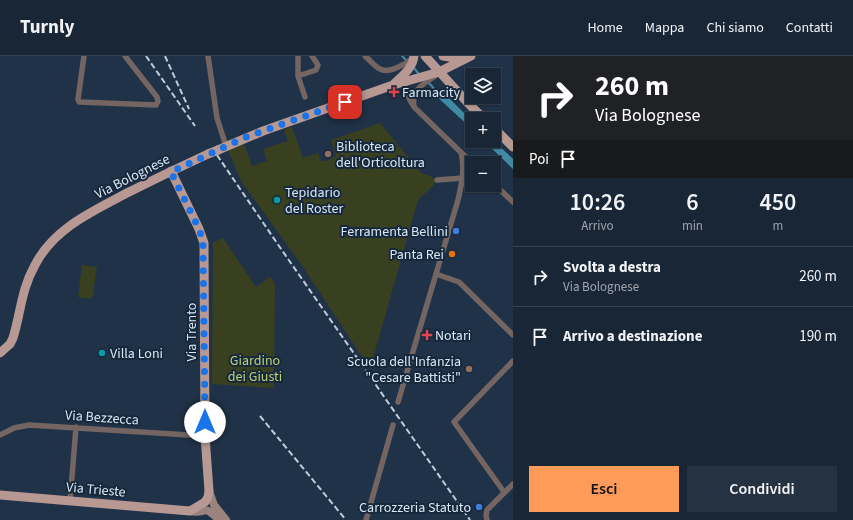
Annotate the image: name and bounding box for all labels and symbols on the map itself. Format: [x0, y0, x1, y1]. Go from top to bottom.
place label: Farmacity [402, 83, 461, 103]
pin [328, 85, 362, 119]
marker: Farmacity [389, 87, 399, 97]
place label: Biblioteca dell'Orticoltura [336, 137, 425, 173]
street label: Via Bolognese [91, 149, 174, 204]
marker: Biblioteca dell'Orticoltura [323, 149, 333, 159]
place label: Tepidario del Roster [285, 183, 344, 219]
marker: Tepidario del Roster [272, 195, 282, 205]
place label: Ferramenta Bellini [341, 222, 448, 242]
marker: Ferramenta Bellini [451, 226, 461, 236]
place label: Panta Rei [389, 245, 444, 265]
marker: Panta Rei [447, 249, 457, 259]
street label: Via Trento [182, 303, 202, 361]
place label: Notari [435, 326, 471, 346]
marker: Notari [422, 330, 432, 340]
place label: Villa Loni [110, 344, 163, 364]
marker: Villa Loni [97, 348, 107, 358]
park label: Giardino dei Giusti [228, 351, 282, 387]
place label: Scuola dell'Infanzia "Cesare Battisti" [347, 352, 461, 388]
marker: Scuola dell'Infanzia "Cesare Battisti" [464, 364, 474, 374]
position arrow [184, 401, 226, 443]
street label: Via Bezzecca [64, 405, 139, 431]
street label: Via Trieste [65, 477, 127, 503]
place label: Carrozzeria Statuto [359, 498, 471, 518]
marker: Carrozzeria Statuto [474, 502, 484, 512]

